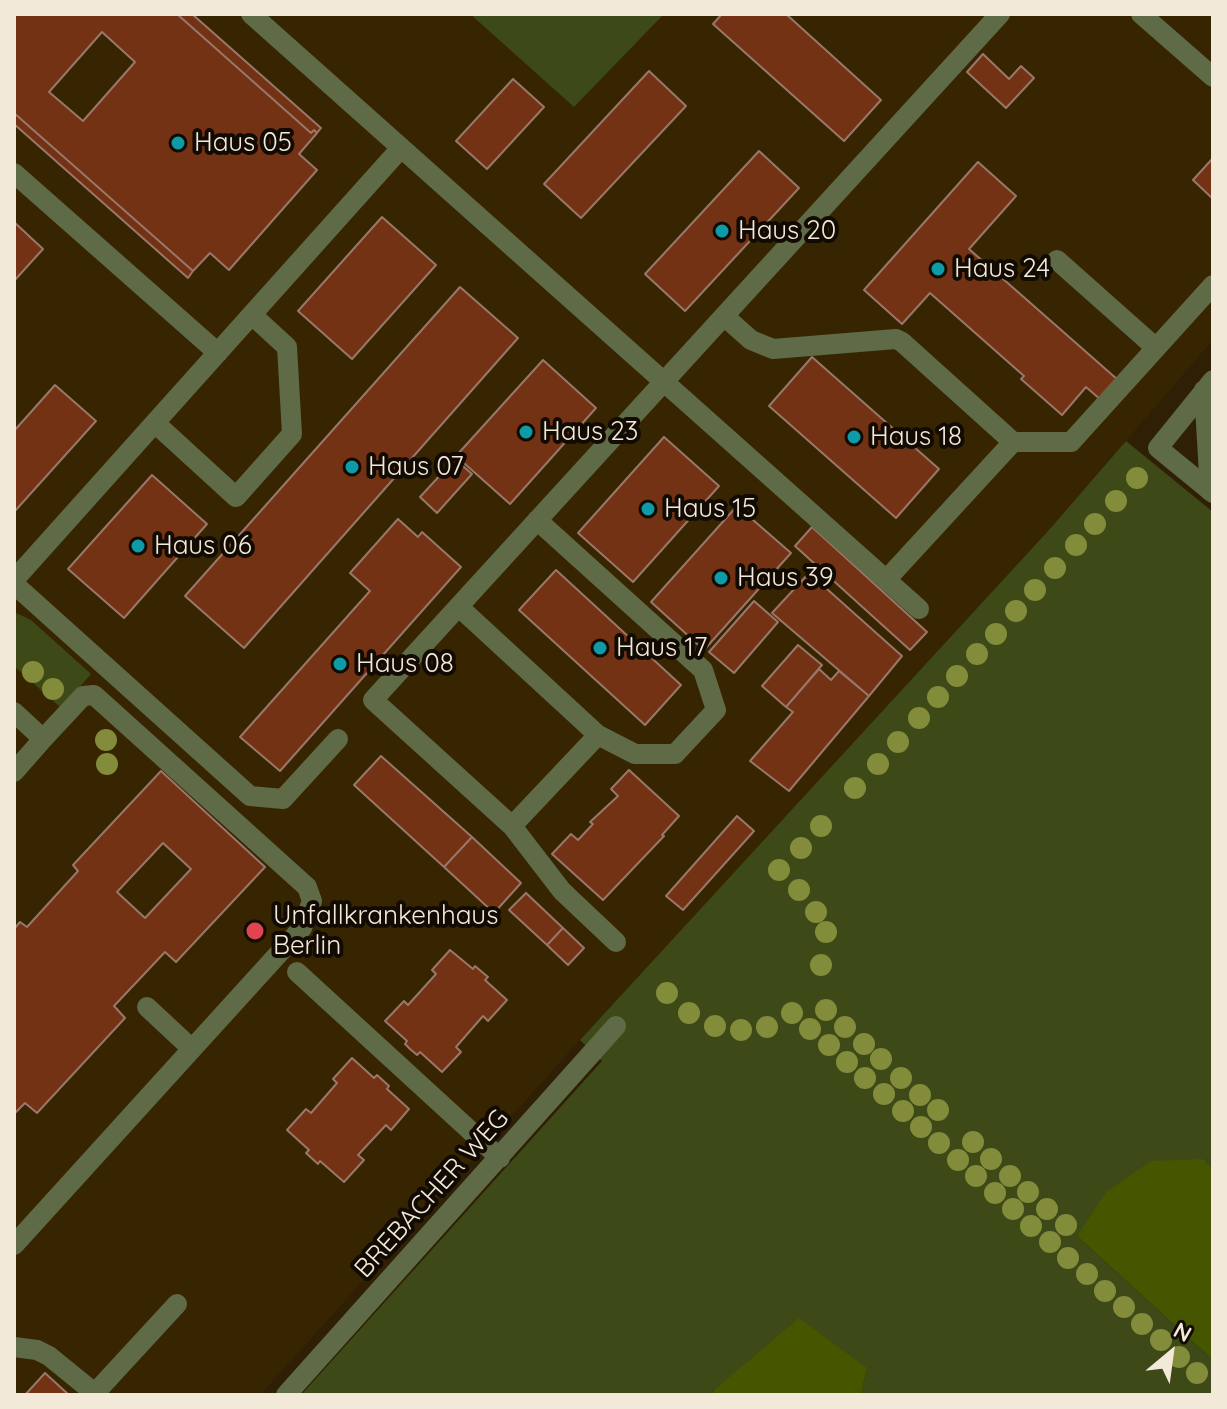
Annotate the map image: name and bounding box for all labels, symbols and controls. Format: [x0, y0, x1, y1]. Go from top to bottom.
place label: Haus 05 [194, 127, 292, 159]
marker: Haus 05 [169, 134, 187, 152]
place label: Haus 20 [738, 215, 836, 247]
marker: Haus 20 [713, 222, 731, 240]
place label: Haus 24 [954, 253, 1050, 285]
marker: Haus 24 [929, 260, 947, 278]
place label: Haus 23 [542, 416, 638, 448]
place label: Haus 18 [870, 421, 962, 453]
marker: Haus 23 [517, 423, 535, 441]
marker: Haus 18 [845, 428, 863, 446]
place label: Haus 07 [368, 451, 464, 483]
marker: Haus 07 [343, 458, 361, 476]
place label: Haus 15 [664, 493, 756, 525]
marker: Haus 15 [639, 500, 657, 518]
place label: Haus 06 [154, 530, 252, 562]
marker: Haus 06 [129, 537, 147, 555]
place label: Haus 39 [737, 562, 833, 594]
marker: Haus 39 [712, 569, 730, 587]
place label: Haus 17 [616, 632, 707, 664]
marker: Haus 17 [591, 639, 609, 657]
place label: Haus 08 [356, 648, 454, 680]
marker: Haus 08 [331, 655, 349, 673]
place label: Unfallkrankenhaus Berlin [273, 900, 498, 962]
marker: Unfallkrankenhaus Berlin [244, 920, 266, 942]
street label: BREBACHER WEG [348, 1103, 516, 1285]
north arrow [1131, 1313, 1211, 1393]
text: N [1169, 1316, 1196, 1348]

